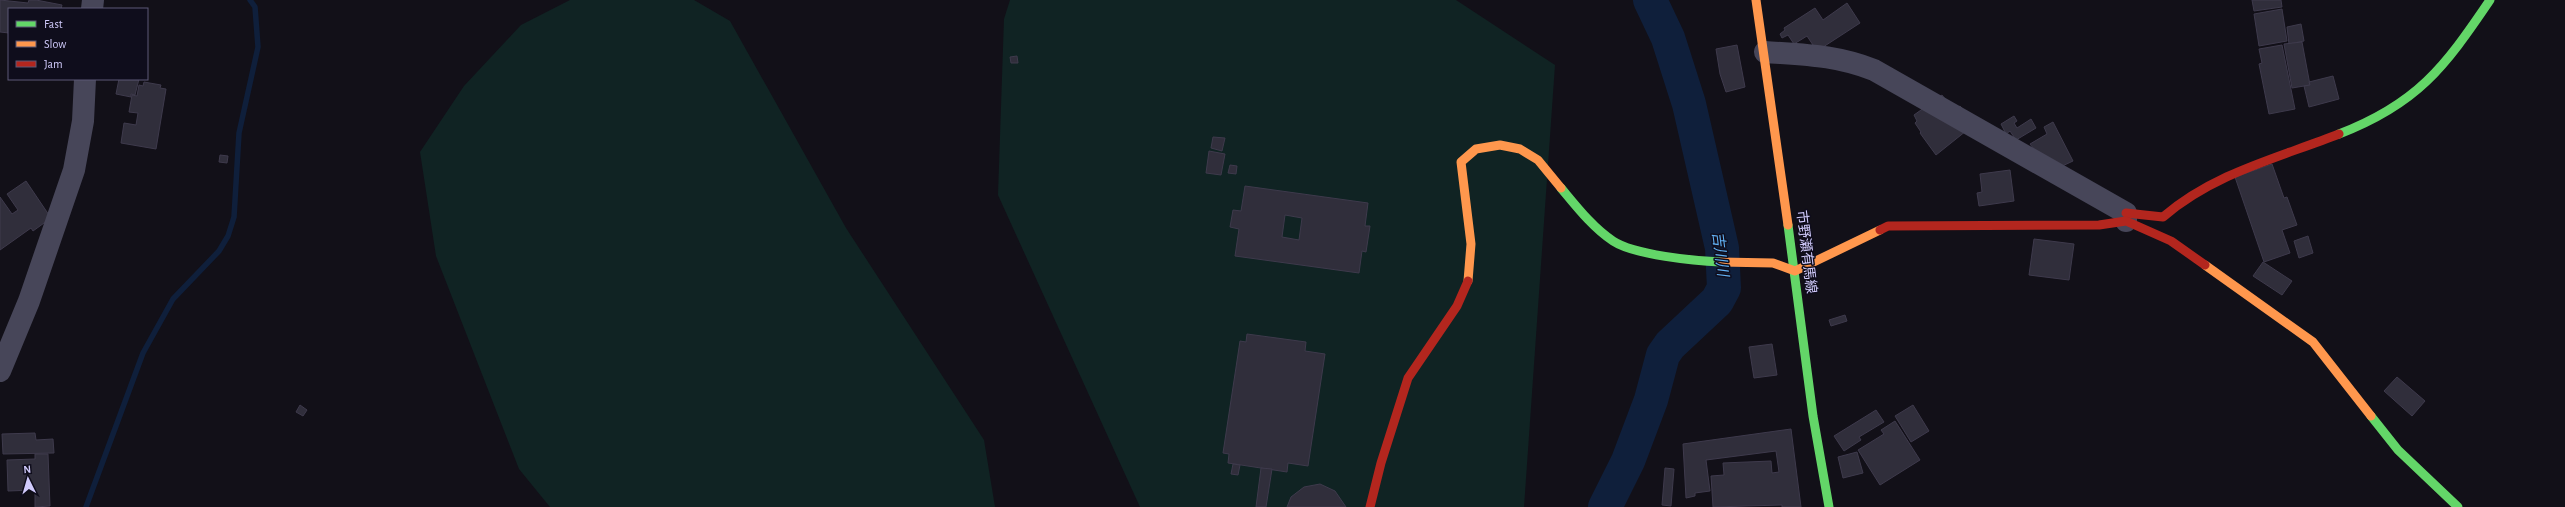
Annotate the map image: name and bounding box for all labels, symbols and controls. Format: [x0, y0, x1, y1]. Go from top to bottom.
legend [8, 8, 148, 80]
text: Fast [44, 18, 63, 30]
text: Slow [44, 38, 66, 50]
text: Jam [44, 58, 63, 70]
street label: 市野瀬有馬線 [1794, 209, 1819, 295]
water label: 吉川川 [1710, 231, 1731, 279]
north arrow [8, 459, 48, 499]
text: N [23, 464, 31, 475]

